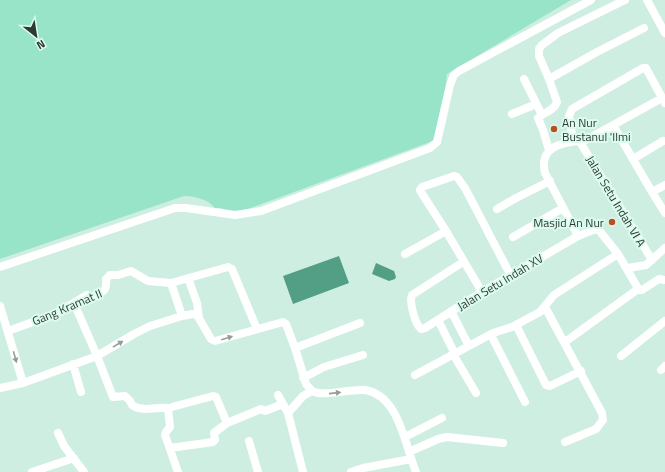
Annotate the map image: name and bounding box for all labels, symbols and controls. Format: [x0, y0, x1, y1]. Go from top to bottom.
north arrow [16, 16, 56, 56]
text: N [34, 36, 48, 53]
place label: An Nur Bustanul 'Ilmi [562, 113, 631, 146]
marker: An Nur Bustanul 'Ilmi [549, 124, 559, 134]
street label: Jalan Setu Indah VI A [581, 152, 651, 250]
place label: Masjid An Nur [533, 213, 604, 232]
marker: Masjid An Nur [607, 217, 617, 227]
street label: Jalan Setu Indah XV [453, 249, 547, 315]
street label: Gang Kramat II [29, 284, 105, 330]
one-way arrow [221, 335, 233, 341]
one-way arrow [112, 340, 124, 347]
one-way arrow [12, 351, 18, 363]
one-way arrow [328, 389, 341, 396]

